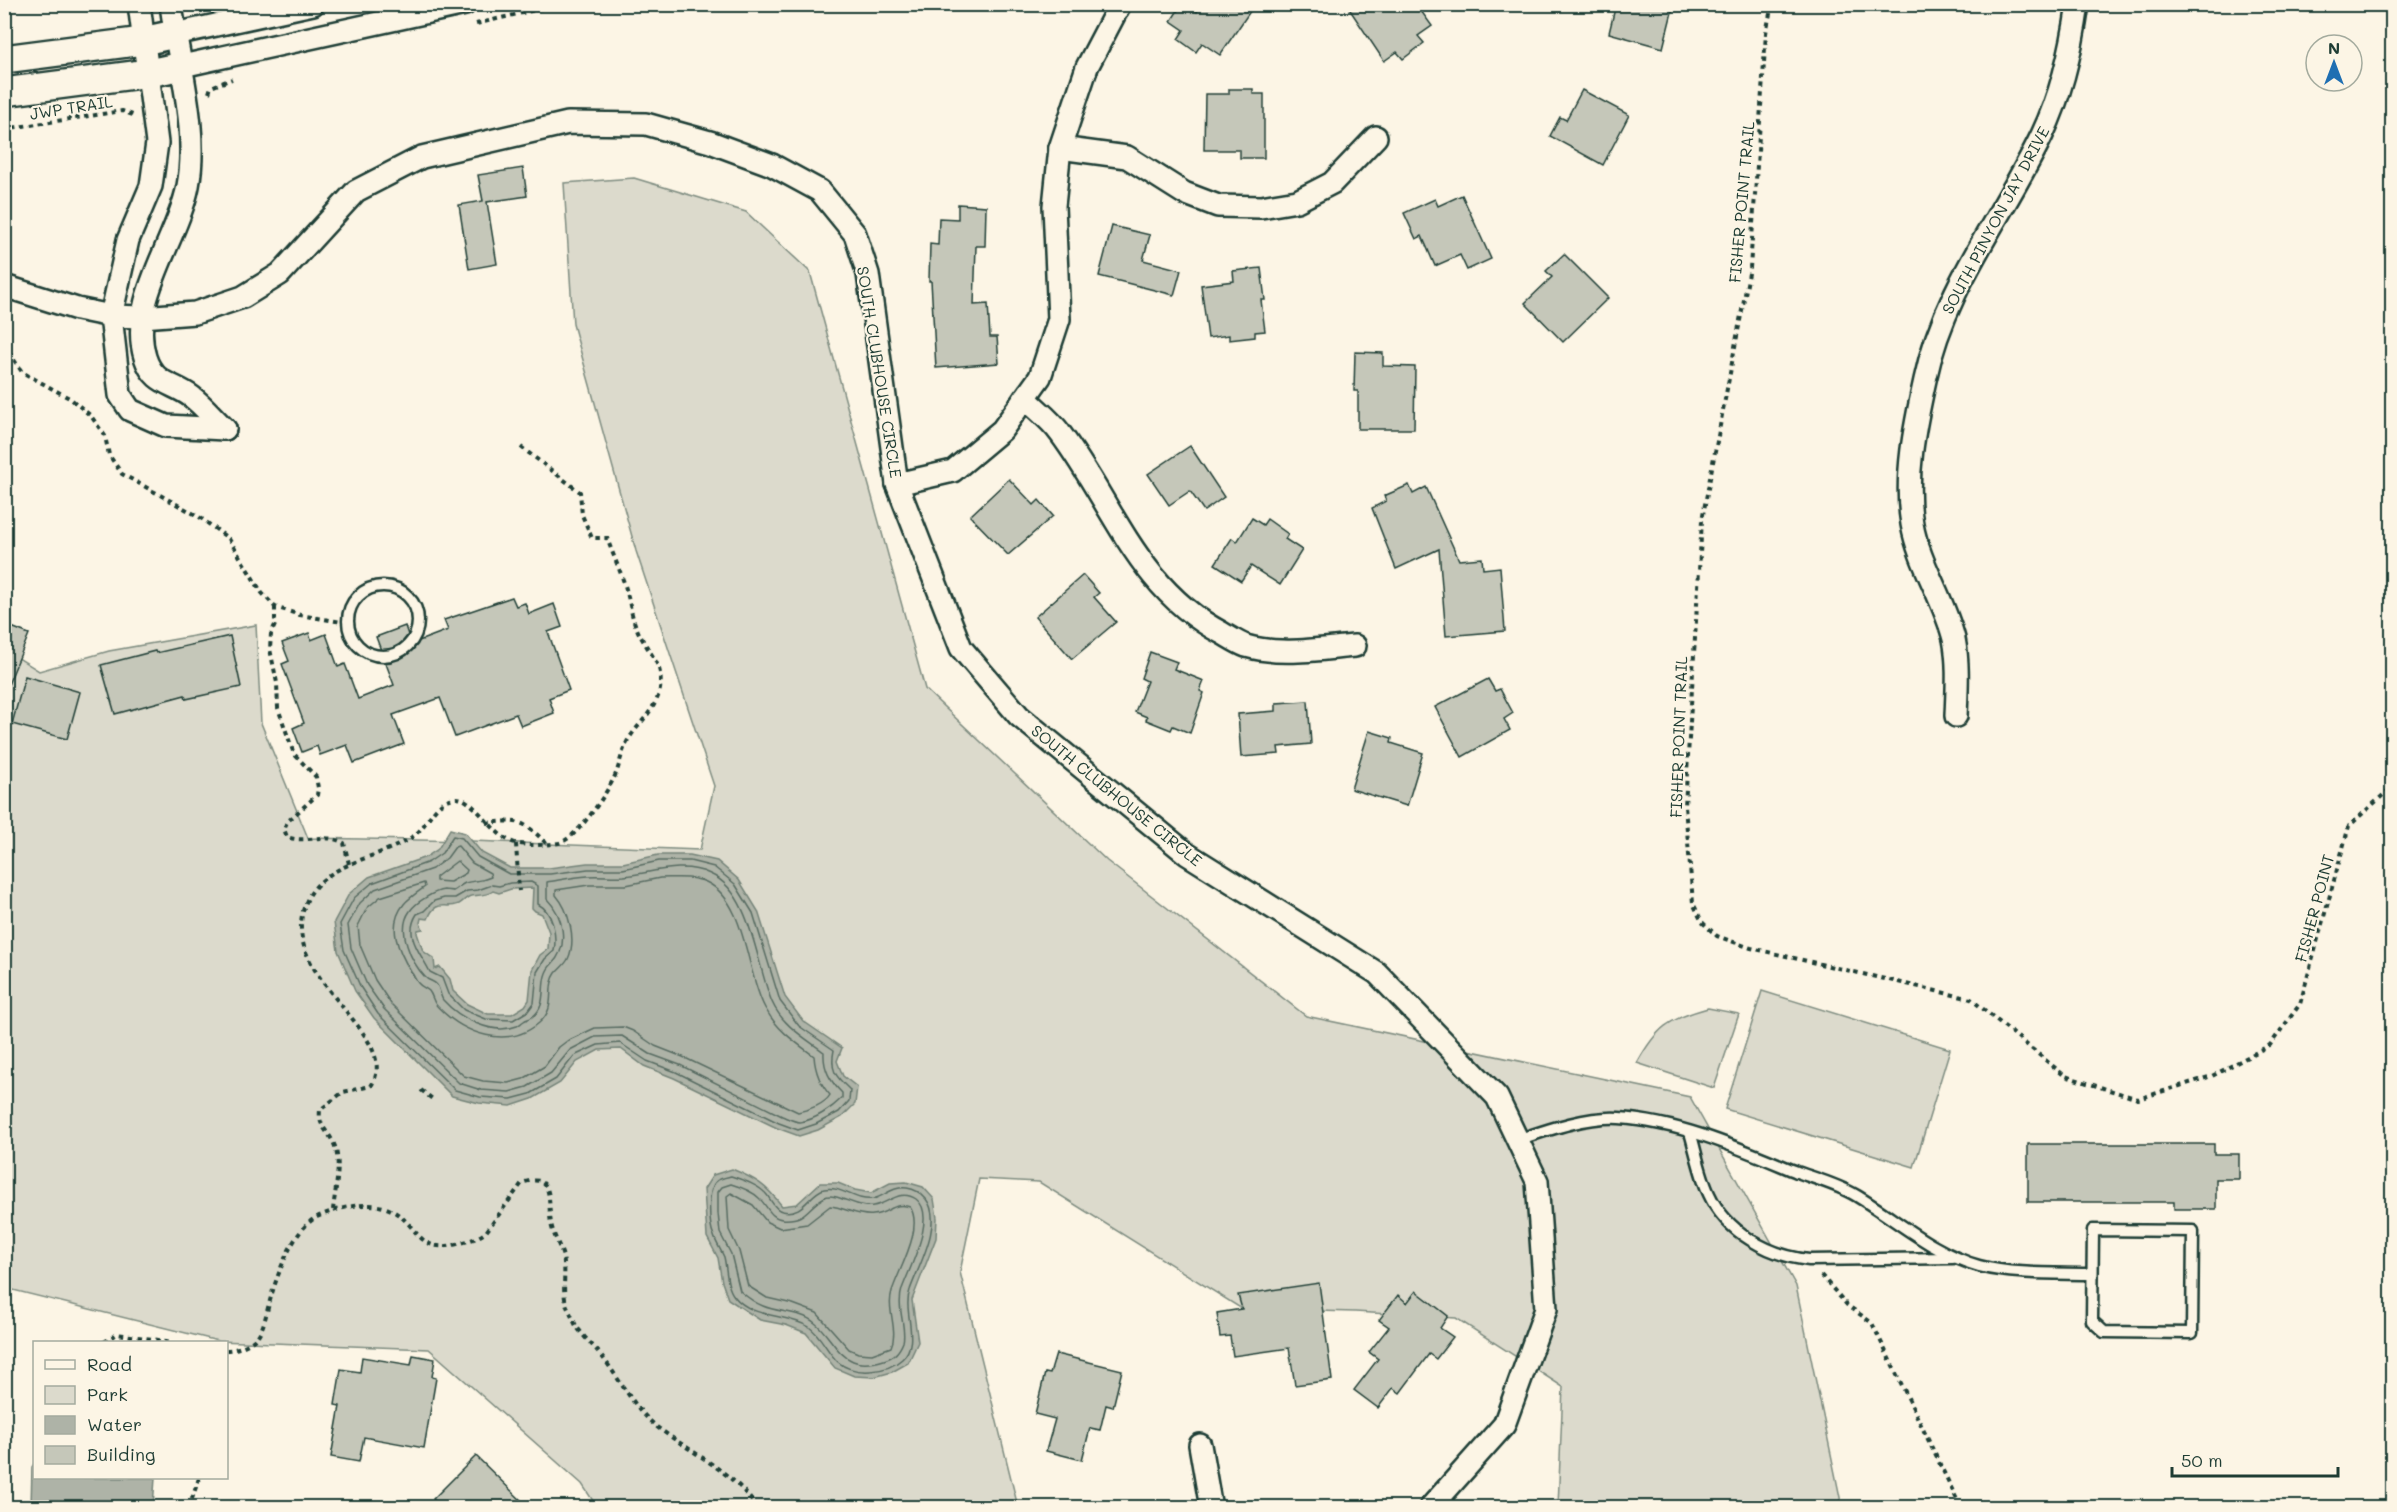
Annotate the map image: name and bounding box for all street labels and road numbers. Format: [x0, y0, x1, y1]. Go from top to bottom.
street label: JWP TRAIL [28, 90, 114, 124]
street label: FISHER POINT TRAIL [1723, 120, 1759, 284]
street label: SOUTH PINYON JAY DRIVE [1937, 123, 2053, 317]
street label: SOUTH CLUBHOUSE CIRCLE [853, 265, 907, 479]
street label: FISHER POINT TRAIL [1665, 655, 1691, 818]
street label: SOUTH CLUBHOUSE CIRCLE [1027, 720, 1207, 870]
street label: FISHER POINT [2289, 852, 2339, 964]

